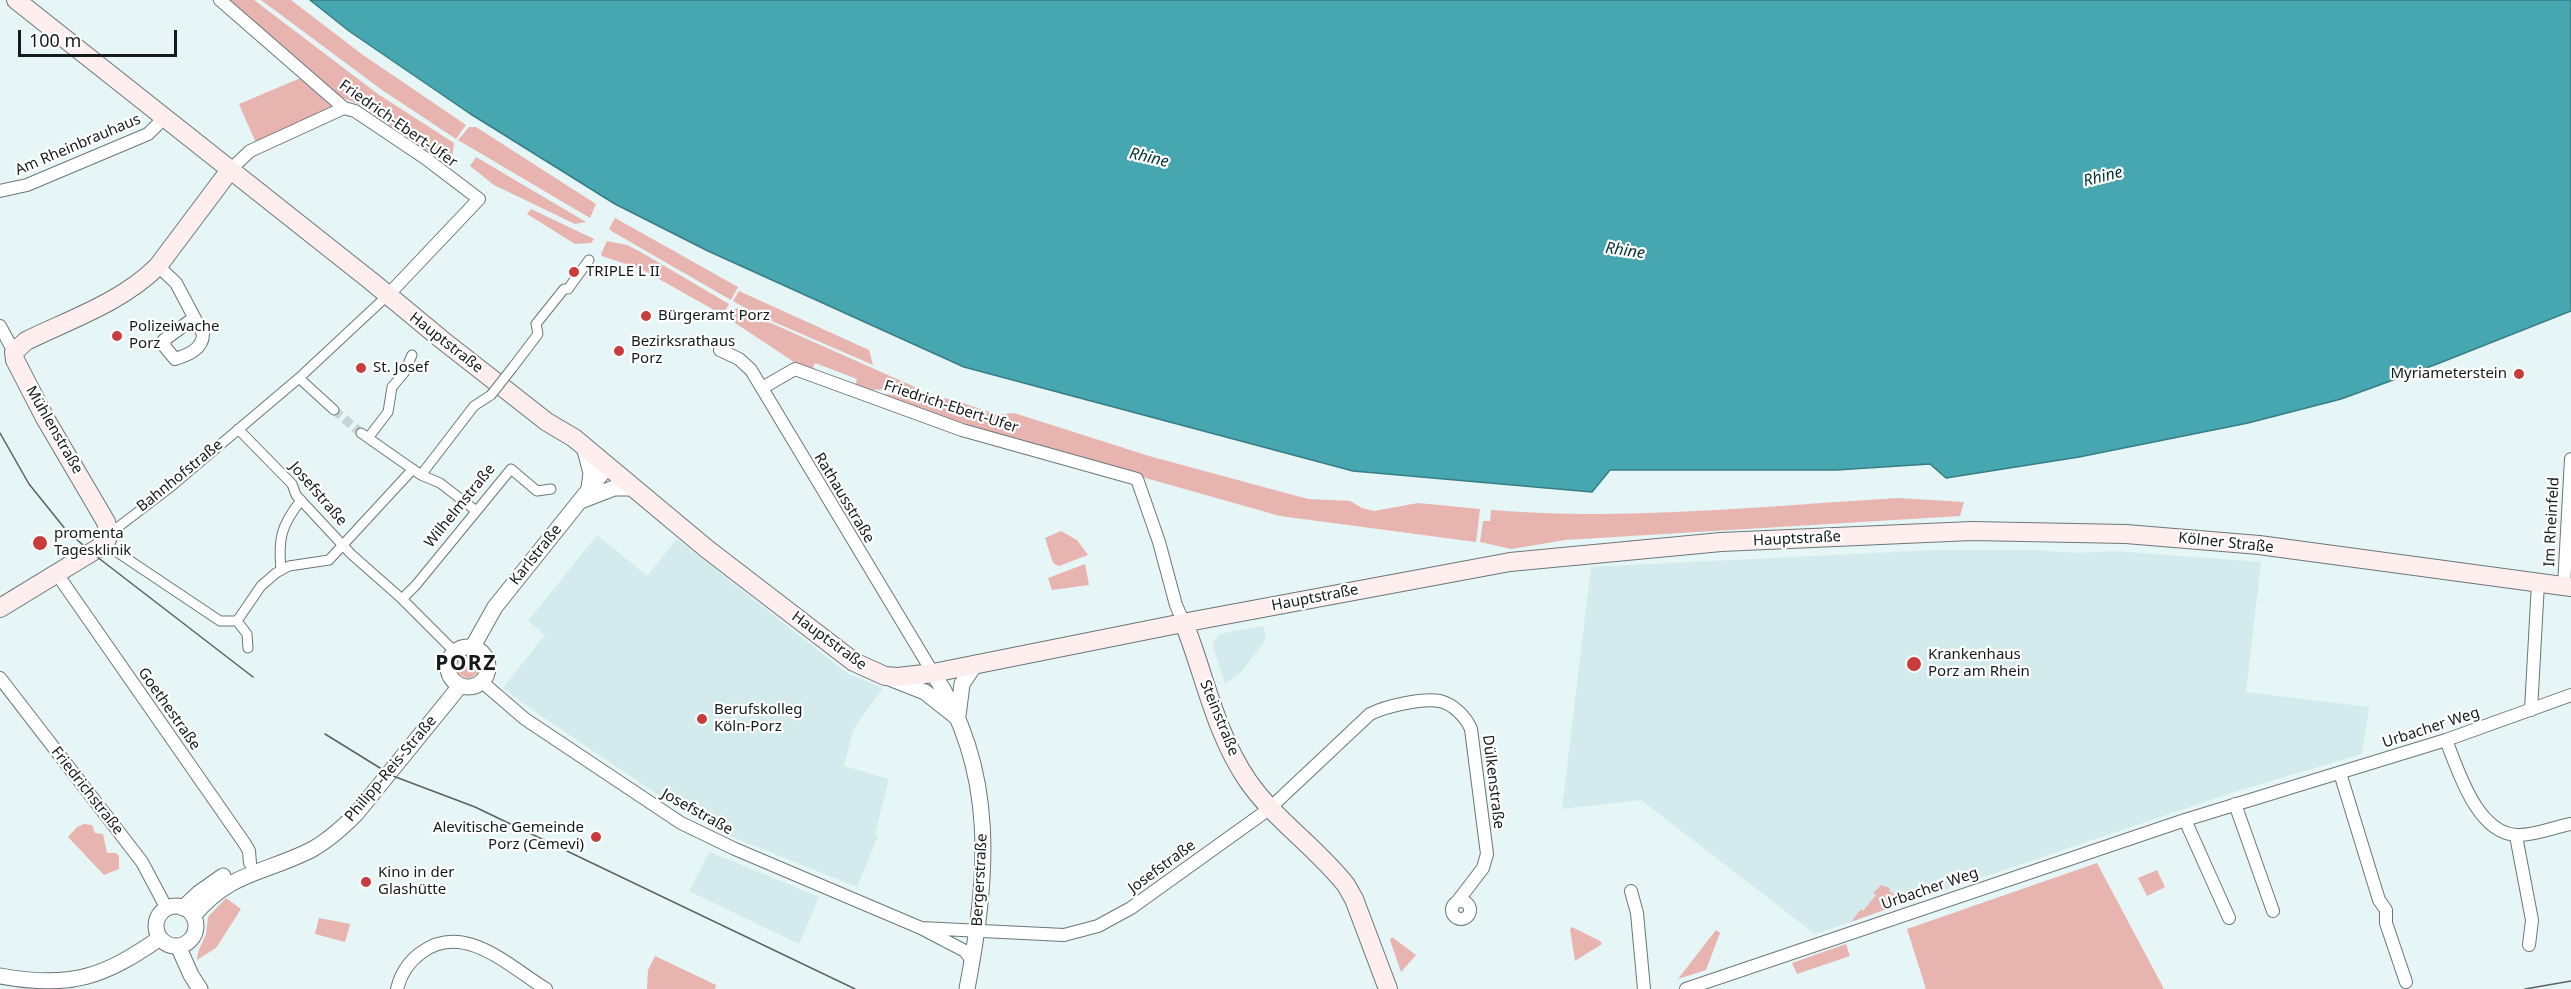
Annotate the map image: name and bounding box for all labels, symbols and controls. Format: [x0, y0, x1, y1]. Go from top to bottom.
scale bar [21, 18, 180, 56]
text: 100 m [29, 28, 81, 52]
street label: Friedrich-Ebert-Ufer [335, 76, 461, 172]
street label: Am Rheinbrauhaus [13, 110, 143, 180]
water label: Rhine [1127, 144, 1171, 172]
water label: Rhine [2081, 163, 2125, 191]
water label: Rhine [1604, 239, 1646, 263]
place label: TRIPLE L II [586, 263, 660, 281]
marker: TRIPLE L II [567, 265, 581, 279]
place label: Bürgeramt Porz [658, 307, 770, 325]
street label: Hauptstraße [406, 309, 486, 377]
marker: Bürgeramt Porz [639, 309, 653, 323]
place label: Polizeiwache Porz [129, 318, 219, 353]
marker: Polizeiwache Porz [110, 329, 124, 343]
place label: Bezirksrathaus Porz [631, 333, 735, 368]
marker: Bezirksrathaus Porz [612, 344, 626, 358]
place label: St. Josef [373, 359, 429, 377]
marker: St. Josef [354, 361, 368, 375]
place label: Myriameterstein [2391, 365, 2507, 383]
marker: Myriameterstein [2512, 367, 2526, 381]
street label: Friedrich-Ebert-Ufer [882, 377, 1020, 437]
street label: Mühlenstraße [22, 383, 86, 477]
street label: Bahnhofstraße [134, 436, 226, 516]
street label: Rathausstraße [810, 450, 878, 546]
street label: Josefstraße [285, 458, 351, 530]
street label: Wilhelmstraße [421, 461, 499, 551]
street label: Im Rheinfeld [2541, 477, 2563, 567]
street label: Karlstraße [506, 521, 566, 589]
place label: promenta Tagesklinik [54, 525, 131, 560]
street label: Hauptstraße [1752, 528, 1842, 550]
street label: Kölner Straße [2177, 529, 2275, 557]
marker: promenta Tagesklinik [31, 534, 49, 552]
street label: Hauptstraße [1270, 581, 1360, 615]
street label: Hauptstraße [788, 608, 870, 674]
place label: Krankenhaus Porz am Rhein [1928, 646, 2030, 681]
district label: PORZ [435, 651, 497, 677]
marker: Krankenhaus Porz am Rhein [1905, 655, 1923, 673]
street label: Goethestraße [134, 664, 204, 754]
street label: Steinstraße [1196, 678, 1242, 758]
place label: Berufskolleg Köln-Porz [714, 701, 803, 736]
street label: Urbacher Weg [2380, 704, 2482, 752]
street label: Philipp-Reis-Straße [341, 712, 441, 826]
marker: Berufskolleg Köln-Porz [695, 712, 709, 726]
street label: Dülkenstraße [1478, 734, 1508, 830]
street label: Friedrichstraße [47, 743, 127, 839]
street label: Josefstraße [658, 785, 736, 839]
place label: Alevitische Gemeinde Porz (Cemevi) [433, 819, 584, 854]
marker: Alevitische Gemeinde Porz (Cemevi) [589, 830, 603, 844]
street label: Bergerstraße [969, 833, 991, 927]
street label: Josefstraße [1125, 837, 1199, 897]
place label: Kino in der Glashütte [378, 864, 454, 899]
street label: Urbacher Weg [1879, 864, 1981, 914]
marker: Kino in der Glashütte [359, 875, 373, 889]

